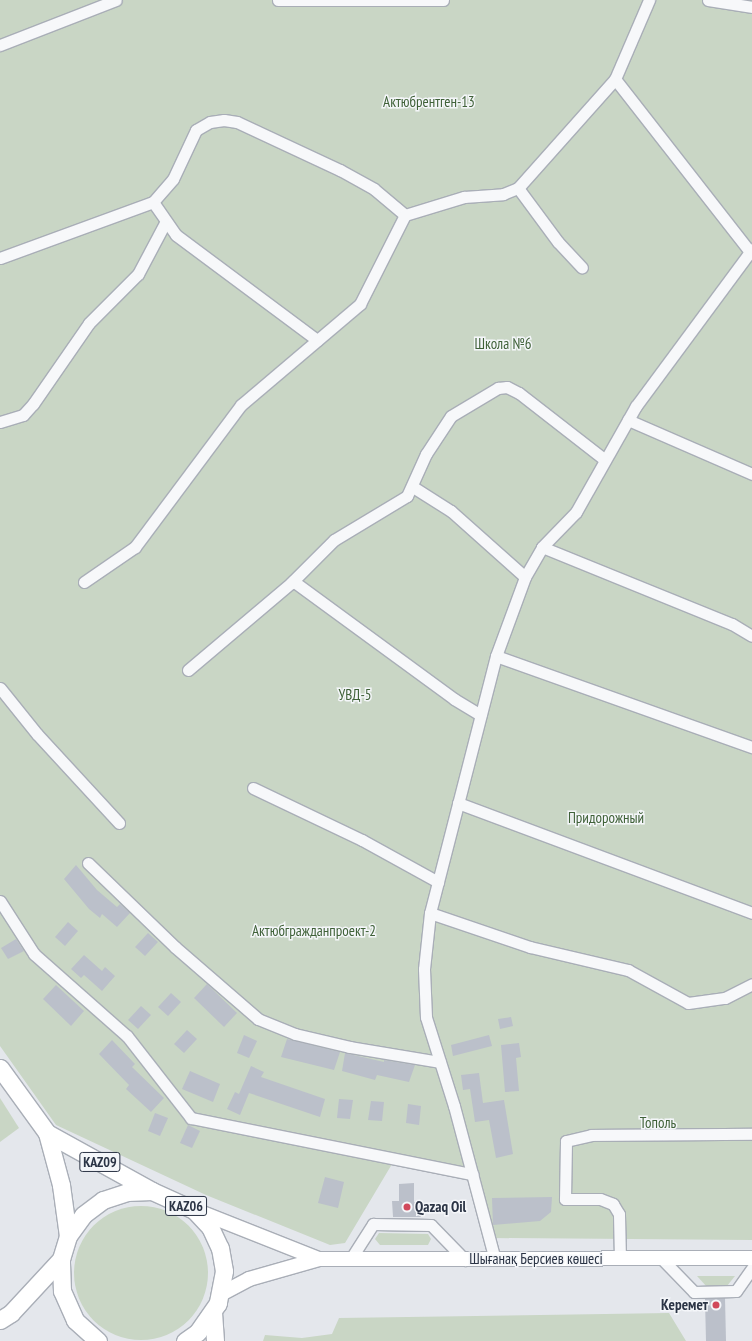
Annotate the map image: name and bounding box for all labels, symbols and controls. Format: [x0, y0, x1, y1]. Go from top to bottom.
park label: Актюбрентген-13 [383, 93, 475, 111]
park label: Школа №6 [474, 335, 532, 353]
park label: УВД-5 [338, 686, 372, 704]
park label: Придорожный [568, 809, 644, 827]
park label: Актюбгражданпроект-2 [252, 922, 376, 940]
park label: Тополь [640, 1114, 676, 1132]
road number: KAZ09 [79, 1150, 121, 1174]
road number: KАZ06 [165, 1194, 207, 1218]
place label: Qazaq Oil [415, 1198, 466, 1216]
marker: Qazaq Oil [402, 1202, 412, 1212]
street label: Шығанақ Берсиев көшесі [469, 1250, 603, 1268]
place label: Керемет [661, 1296, 708, 1314]
marker: Керемет [711, 1300, 721, 1310]

